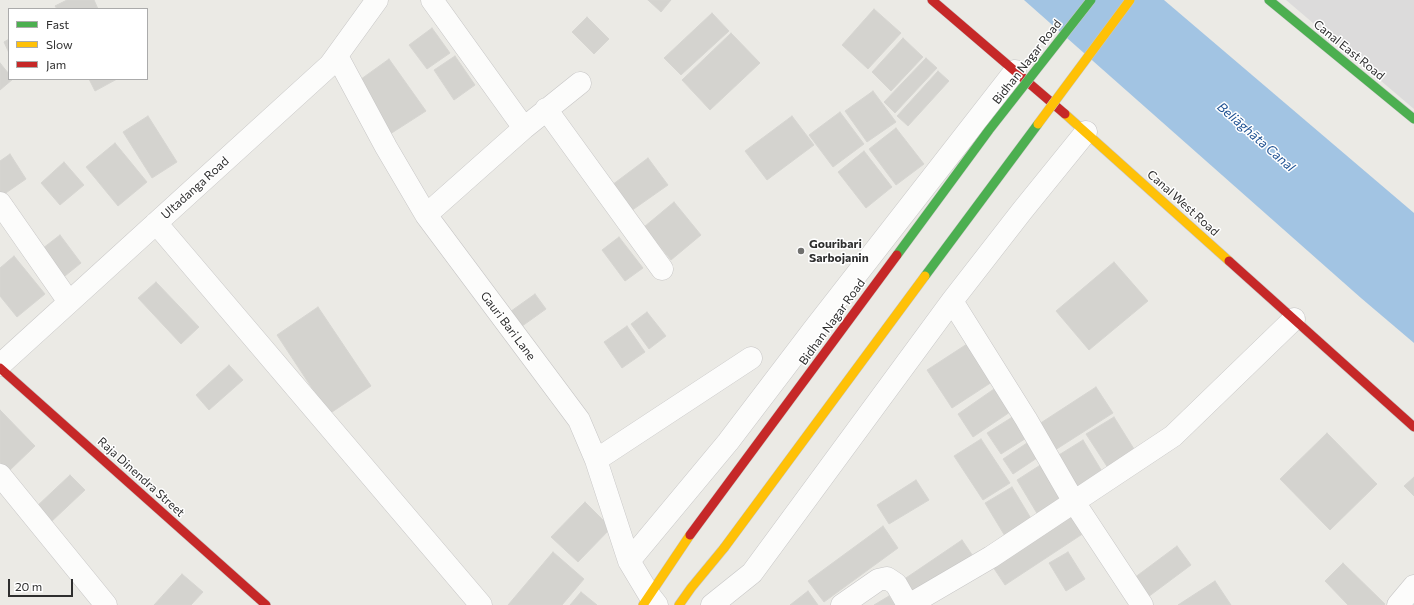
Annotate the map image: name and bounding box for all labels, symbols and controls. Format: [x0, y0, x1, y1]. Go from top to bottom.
legend [8, 8, 148, 80]
text: Fast [46, 17, 69, 31]
street label: Bidhan Nagar Road [990, 17, 1064, 107]
street label: Canal East Road [1311, 17, 1387, 83]
text: Slow [46, 37, 73, 51]
text: Jam [46, 57, 66, 71]
water label: Beliāghāta Canal [1214, 99, 1298, 175]
street label: Ultadanga Road [158, 154, 232, 222]
street label: Canal West Road [1144, 167, 1222, 239]
place label: Gouribari Sarbojanin [809, 237, 869, 265]
marker: Gouribari Sarbojanin [796, 246, 806, 256]
street label: Bidhan Nagar Road [796, 276, 868, 368]
street label: Gauri Bari Lane [477, 289, 539, 363]
street label: Raja Dinendra Street [95, 434, 187, 520]
scale bar [10, 571, 75, 597]
text: 20 m [15, 579, 42, 593]

